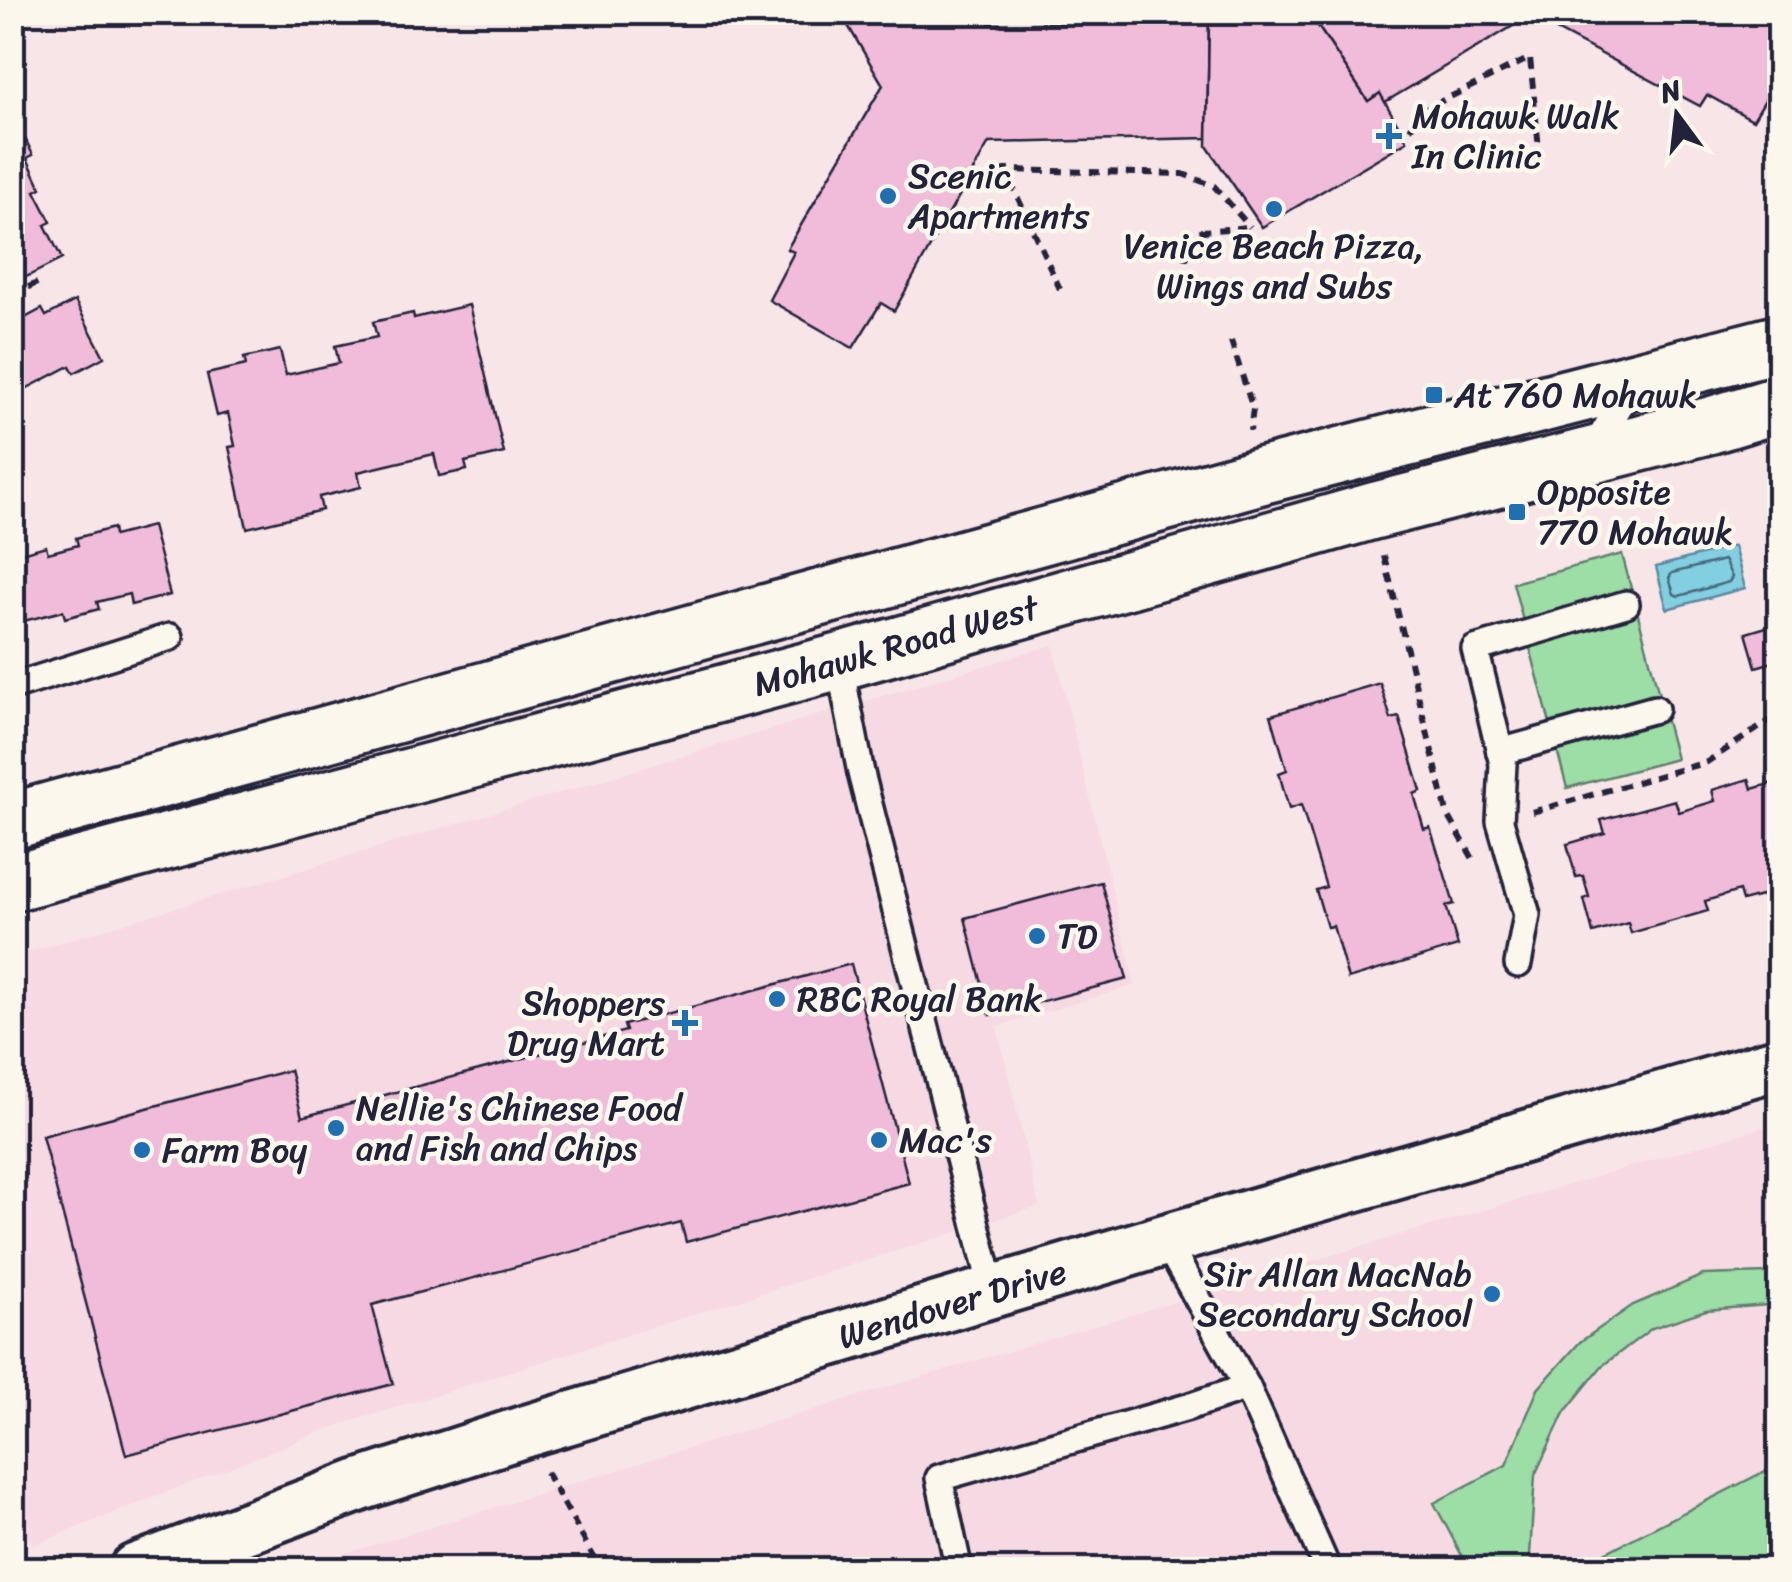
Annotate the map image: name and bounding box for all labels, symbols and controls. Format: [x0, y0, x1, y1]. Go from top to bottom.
north arrow [1627, 65, 1727, 165]
text: N [1654, 65, 1687, 118]
place label: Mohawk Walk In Clinic [1411, 85, 1620, 187]
marker: Mohawk Walk In Clinic [1376, 123, 1402, 149]
place label: Scenic Apartments [907, 145, 1090, 247]
marker: Scenic Apartments [877, 185, 899, 207]
marker: Venice Beach Pizza, Wings and Subs [1263, 198, 1285, 220]
place label: Venice Beach Pizza, Wings and Subs [1124, 215, 1424, 317]
place label: At 760 Mohawk [1453, 364, 1697, 426]
marker: At 760 Mohawk [1423, 384, 1445, 406]
place label: Opposite 770 Mohawk [1537, 461, 1733, 563]
marker: Opposite 770 Mohawk [1506, 501, 1528, 523]
street label: Mohawk Road West [746, 576, 1047, 715]
place label: TD [1057, 905, 1097, 967]
marker: TD [1026, 925, 1048, 947]
place label: RBC Royal Bank [797, 968, 1043, 1030]
place label: Shoppers Drug Mart [507, 972, 665, 1074]
marker: RBC Royal Bank [766, 988, 788, 1010]
marker: Shoppers Drug Mart [674, 1012, 696, 1034]
place label: Nellie's Chinese Food and Fish and Chips [356, 1077, 684, 1179]
place label: Mac's [899, 1109, 992, 1171]
marker: Nellie's Chinese Food and Fish and Chips [325, 1117, 347, 1139]
place label: Farm Boy [162, 1119, 307, 1181]
marker: Mac's [868, 1129, 890, 1151]
marker: Farm Boy [131, 1139, 153, 1161]
street label: Wendover Drive [830, 1240, 1074, 1367]
place label: Sir Allan MacNab Secondary School [1197, 1243, 1473, 1345]
marker: Sir Allan MacNab Secondary School [1481, 1283, 1503, 1305]

